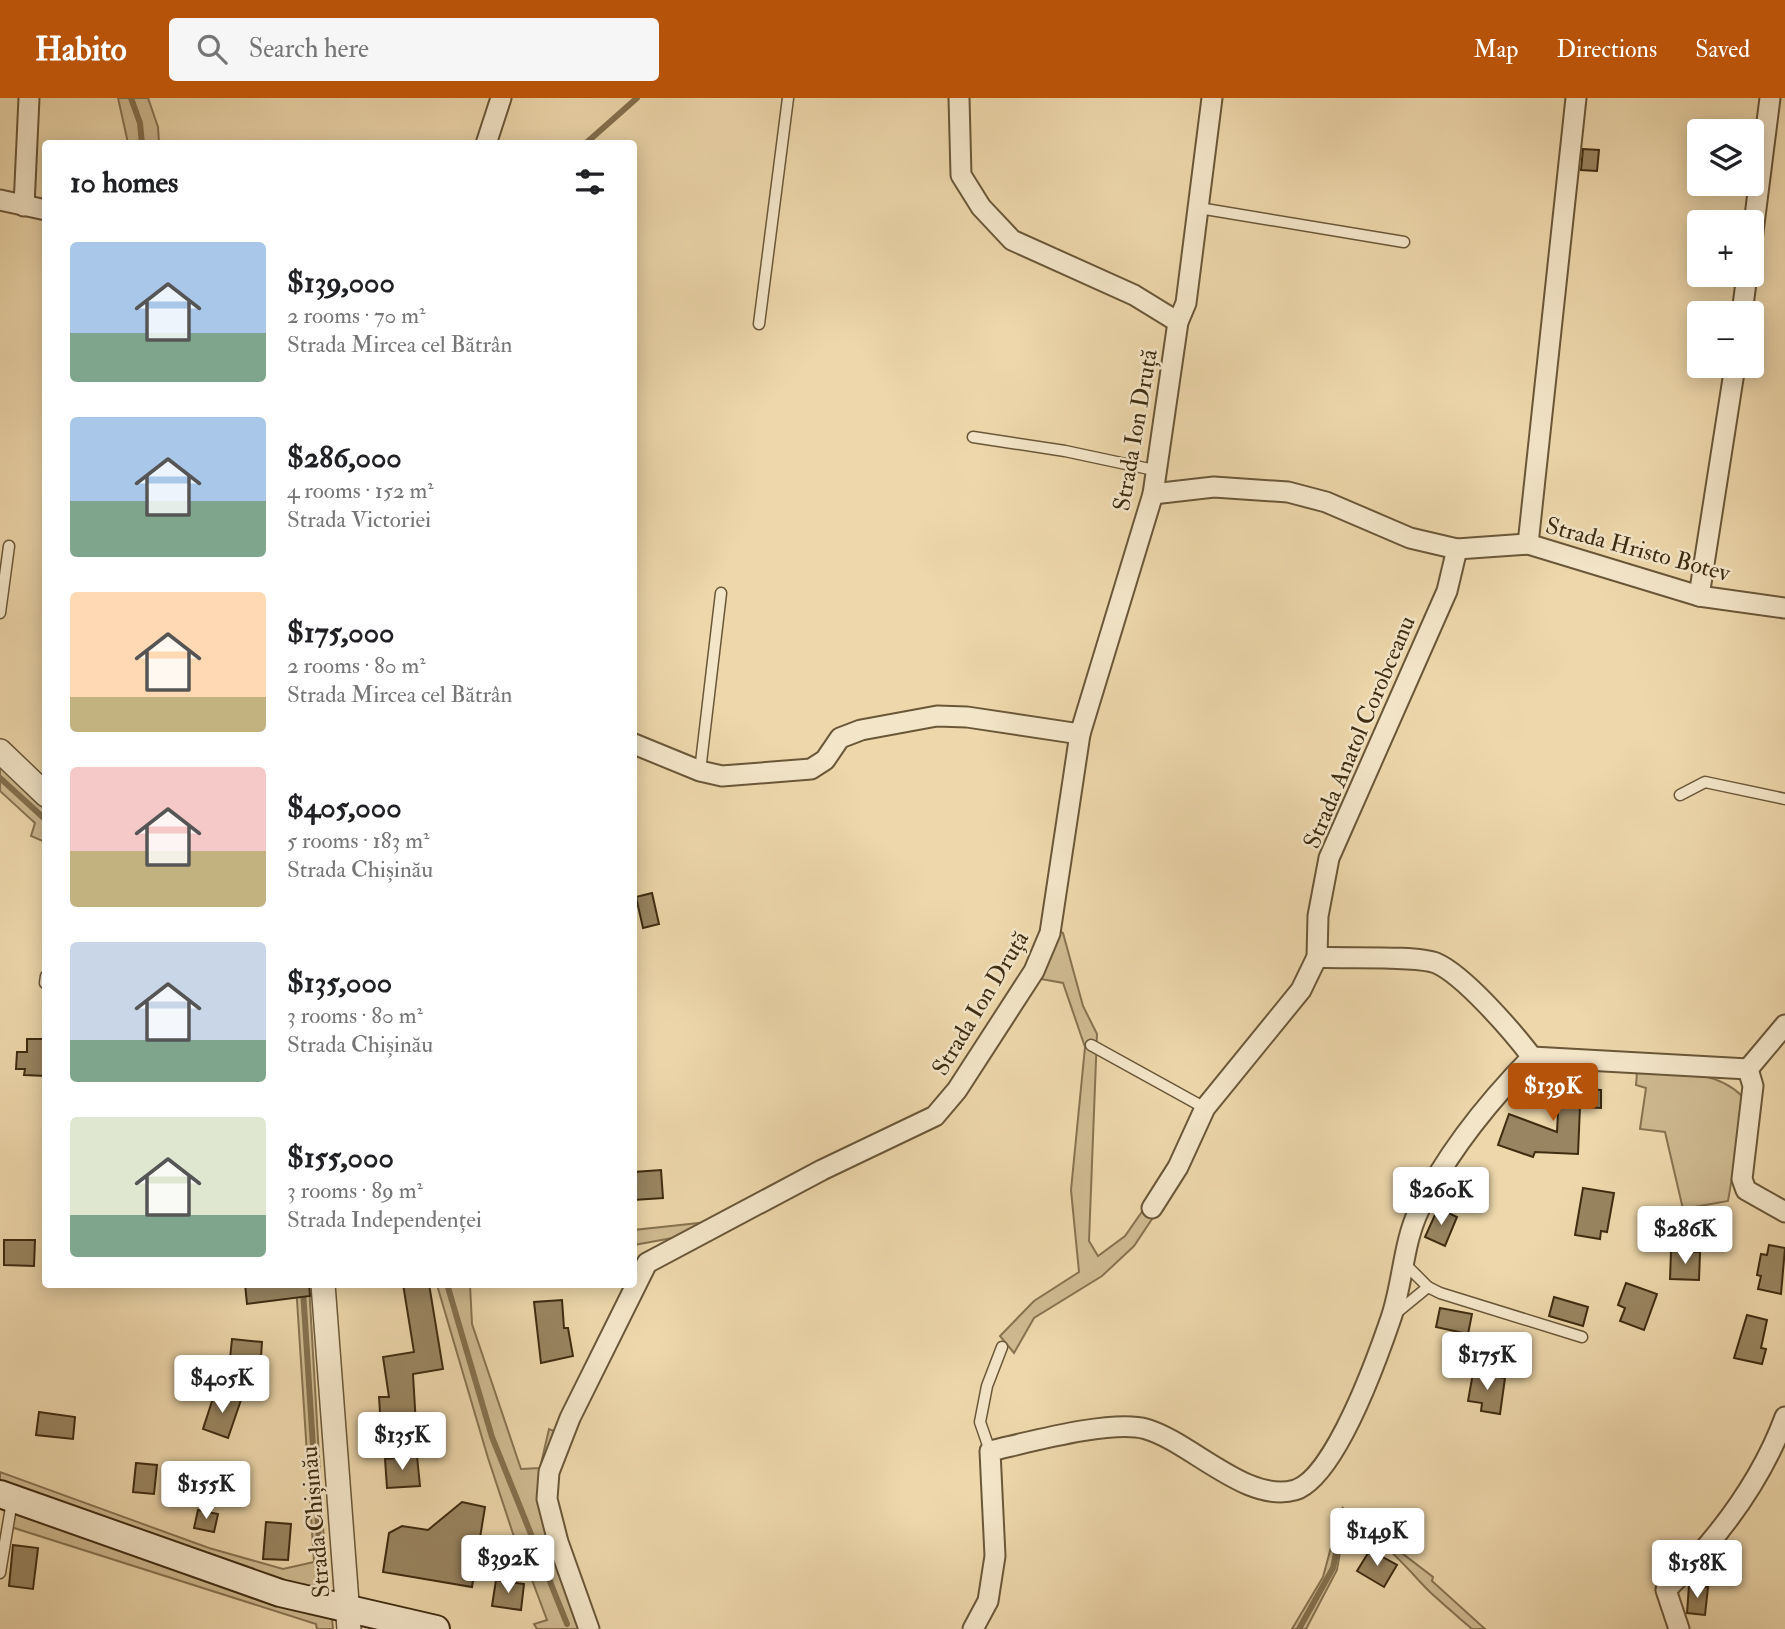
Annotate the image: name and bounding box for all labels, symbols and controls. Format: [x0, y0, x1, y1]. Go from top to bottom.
search box [169, 18, 659, 81]
text: Habito [35, 29, 127, 70]
icon: search [193, 30, 231, 68]
text: Search here [249, 33, 369, 65]
text: Map [1473, 34, 1518, 65]
text: Directions [1556, 34, 1657, 65]
text: Saved [1695, 34, 1750, 65]
map controls [1687, 119, 1764, 378]
button: layers [1687, 119, 1764, 196]
icon: filters [571, 163, 609, 201]
text: 10 homes [70, 164, 178, 201]
button: + [1687, 210, 1764, 287]
text: $139,000 [287, 264, 395, 301]
icon: home [126, 270, 210, 354]
text: 2 rooms · 70 m² [287, 301, 426, 330]
button: − [1687, 301, 1764, 378]
text: Strada Mircea cel Bătrân [287, 330, 512, 359]
street label: Strada Ion Druță [1106, 346, 1165, 513]
text: $286,000 [287, 439, 402, 476]
icon: home [126, 445, 210, 529]
text: 4 rooms · 152 m² [287, 476, 434, 505]
text: Strada Victoriei [287, 505, 431, 534]
street label: Strada Hristo Botev [1542, 510, 1734, 589]
street label: Strada Anatol Corobceanu [1296, 611, 1423, 853]
text: $175,000 [287, 614, 394, 651]
icon: home [126, 620, 210, 704]
text: 2 rooms · 80 m² [287, 651, 426, 680]
text: Strada Mircea cel Bătrân [287, 680, 512, 709]
text: $405,000 [287, 789, 402, 826]
icon: home [126, 795, 210, 879]
text: 5 rooms · 183 m² [287, 826, 430, 855]
text: Strada Chișinău [287, 855, 433, 884]
street label: Strada Ion Druță [925, 924, 1036, 1081]
text: $135,000 [287, 964, 392, 1001]
icon: home [126, 970, 210, 1054]
text: 3 rooms · 80 m² [287, 1001, 423, 1030]
text: Strada Chișinău [287, 1030, 433, 1059]
pin: $139K [1504, 1063, 1602, 1123]
text: $139K [1524, 1071, 1582, 1100]
text: $155,000 [287, 1139, 394, 1176]
icon: home [126, 1145, 210, 1229]
pin: $260K [1392, 1168, 1490, 1227]
text: $260K [1409, 1175, 1473, 1204]
text: 3 rooms · 89 m² [287, 1176, 423, 1205]
text: Strada Independenței [287, 1205, 482, 1234]
pin: $286K [1636, 1206, 1734, 1266]
text: $286K [1653, 1214, 1717, 1243]
pin: $175K [1438, 1332, 1536, 1392]
text: $175K [1458, 1340, 1516, 1369]
pin: $405K [173, 1356, 271, 1415]
text: $405K [190, 1363, 254, 1392]
pin: $135K [353, 1412, 451, 1472]
text: $135K [374, 1420, 430, 1449]
street label: Strada Chișinău [293, 1445, 338, 1599]
pin: $155K [157, 1462, 255, 1521]
text: $155K [177, 1469, 235, 1498]
pin: $149K [1328, 1508, 1426, 1568]
text: $149K [1346, 1516, 1408, 1545]
pin: $392K [459, 1536, 557, 1595]
pin: $158K [1648, 1540, 1746, 1600]
text: $392K [477, 1543, 539, 1572]
text: $158K [1668, 1548, 1726, 1577]

